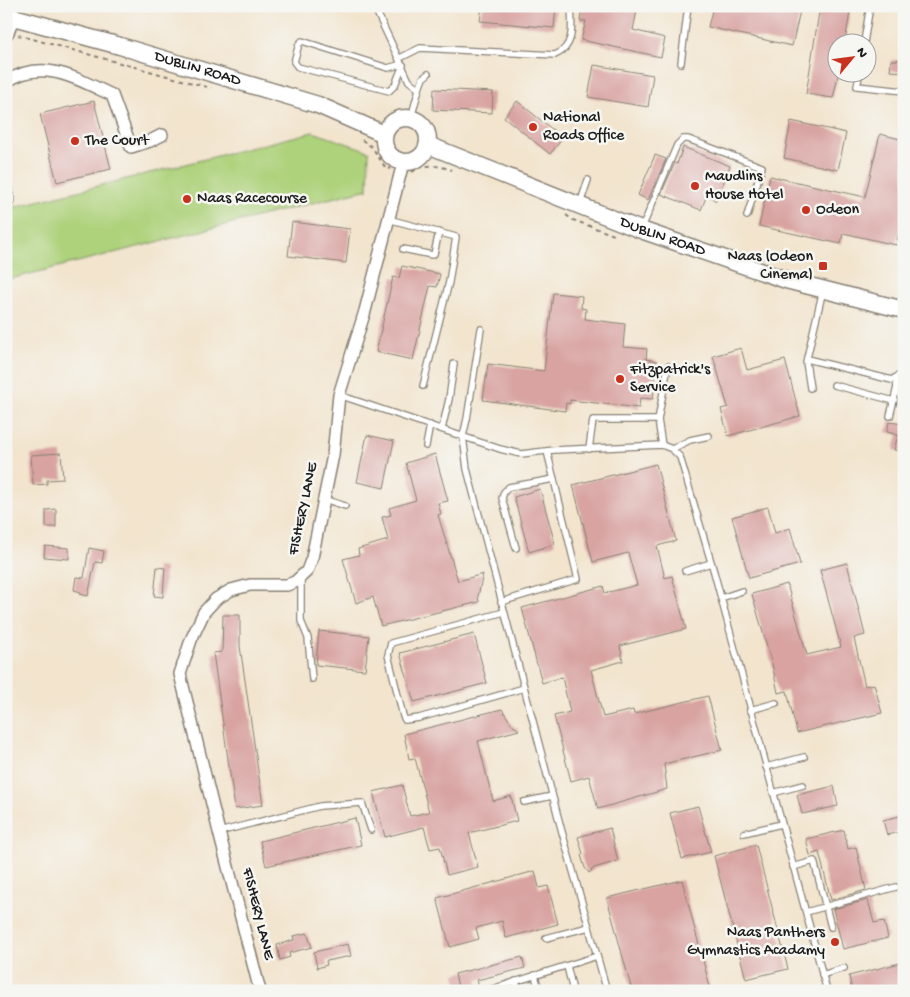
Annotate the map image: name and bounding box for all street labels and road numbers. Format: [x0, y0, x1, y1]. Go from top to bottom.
street label: DUBLIN ROAD [151, 47, 244, 91]
street label: DUBLIN ROAD [616, 213, 708, 261]
street label: FISHERY LANE [285, 460, 323, 558]
street label: FISHERY LANE [236, 865, 278, 963]

